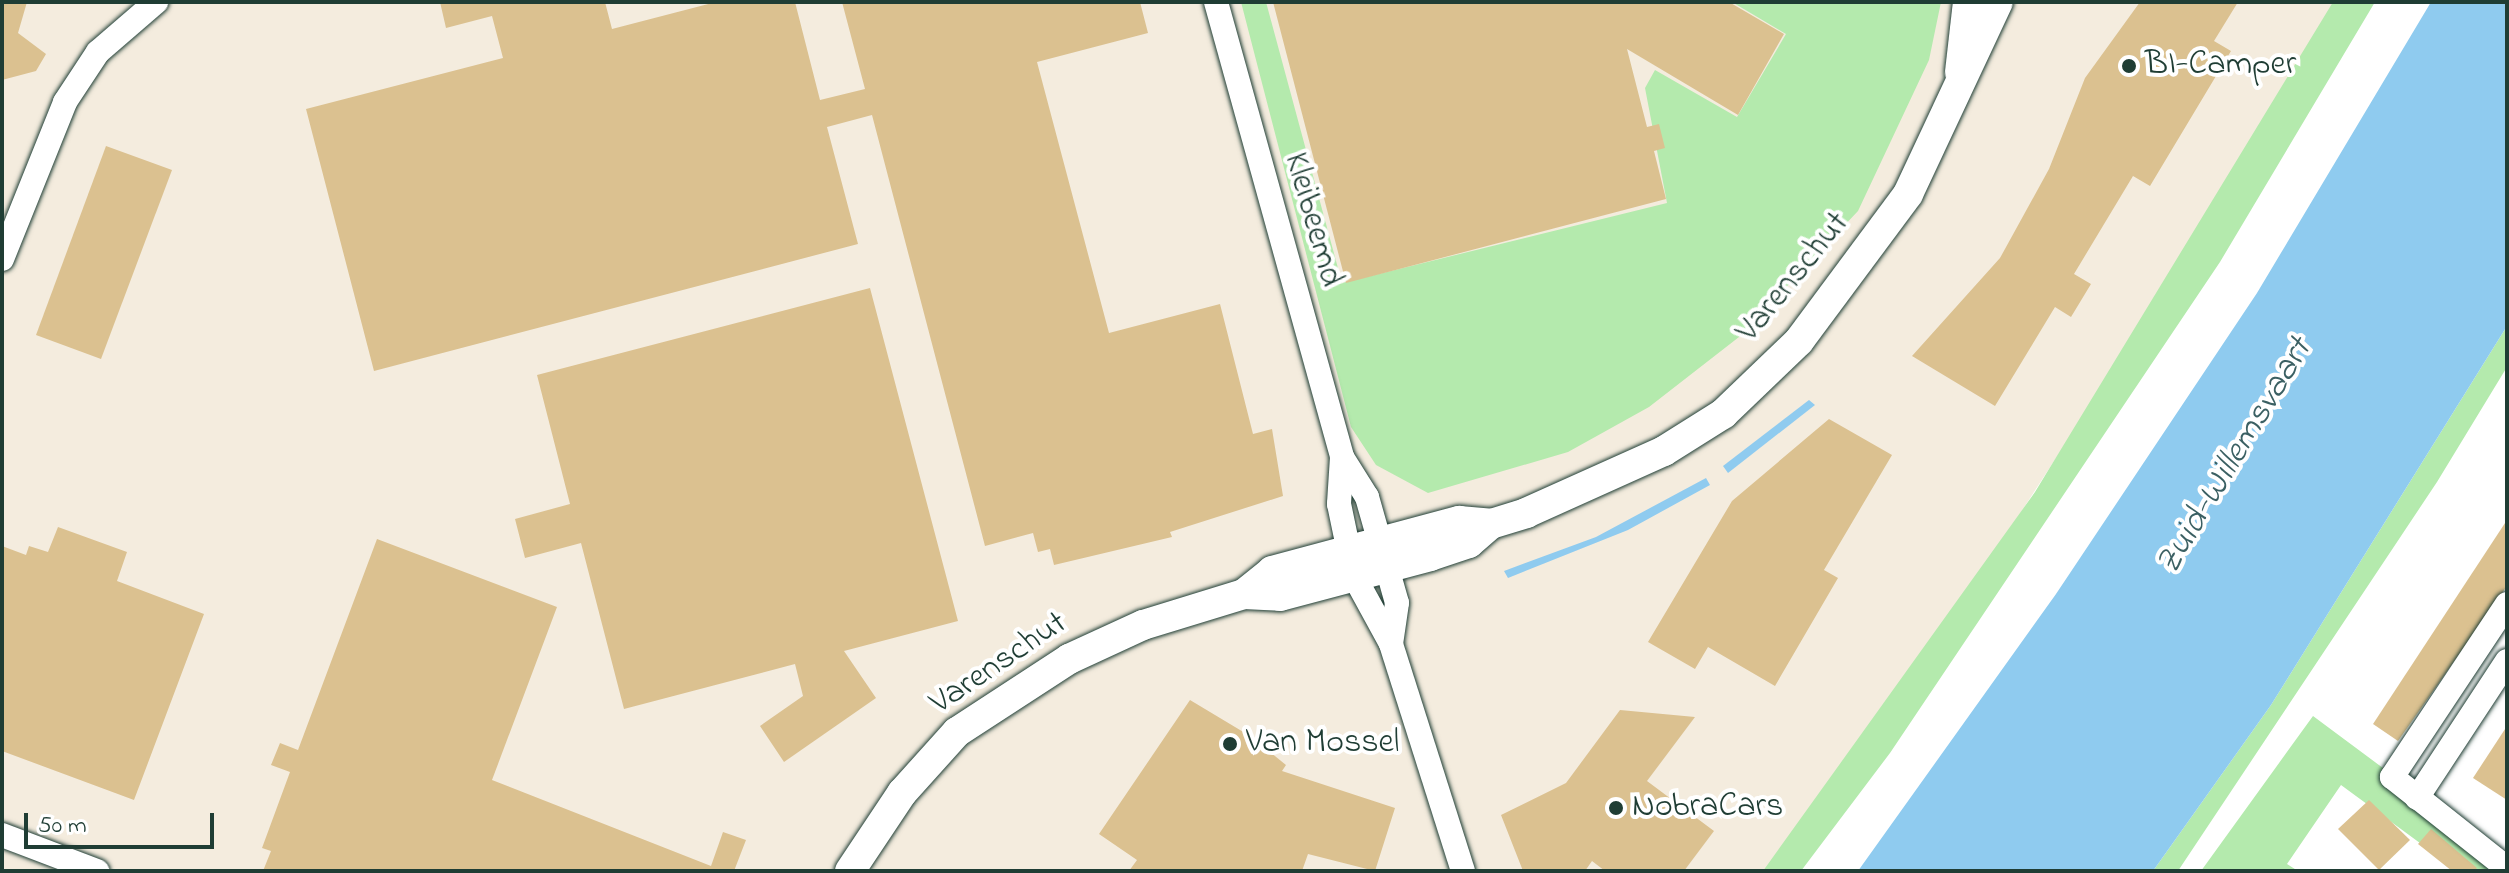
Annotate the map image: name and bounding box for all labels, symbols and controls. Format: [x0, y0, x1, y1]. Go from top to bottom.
place label: BI-Camper [2145, 46, 2296, 86]
marker: BI-Camper [2120, 57, 2138, 75]
street label: Kleibeemd [1273, 148, 1351, 292]
street label: Varenschut [1729, 204, 1859, 352]
water label: Zuid-Willemsvaart [2148, 331, 2322, 583]
street label: Varenschut [923, 603, 1075, 725]
place label: Van Mossel [1246, 724, 1399, 764]
marker: Van Mossel [1221, 735, 1239, 753]
place label: NobraCars [1632, 788, 1783, 828]
scale bar [28, 797, 218, 847]
marker: NobraCars [1607, 799, 1625, 817]
text: 50 m [38, 809, 87, 844]

